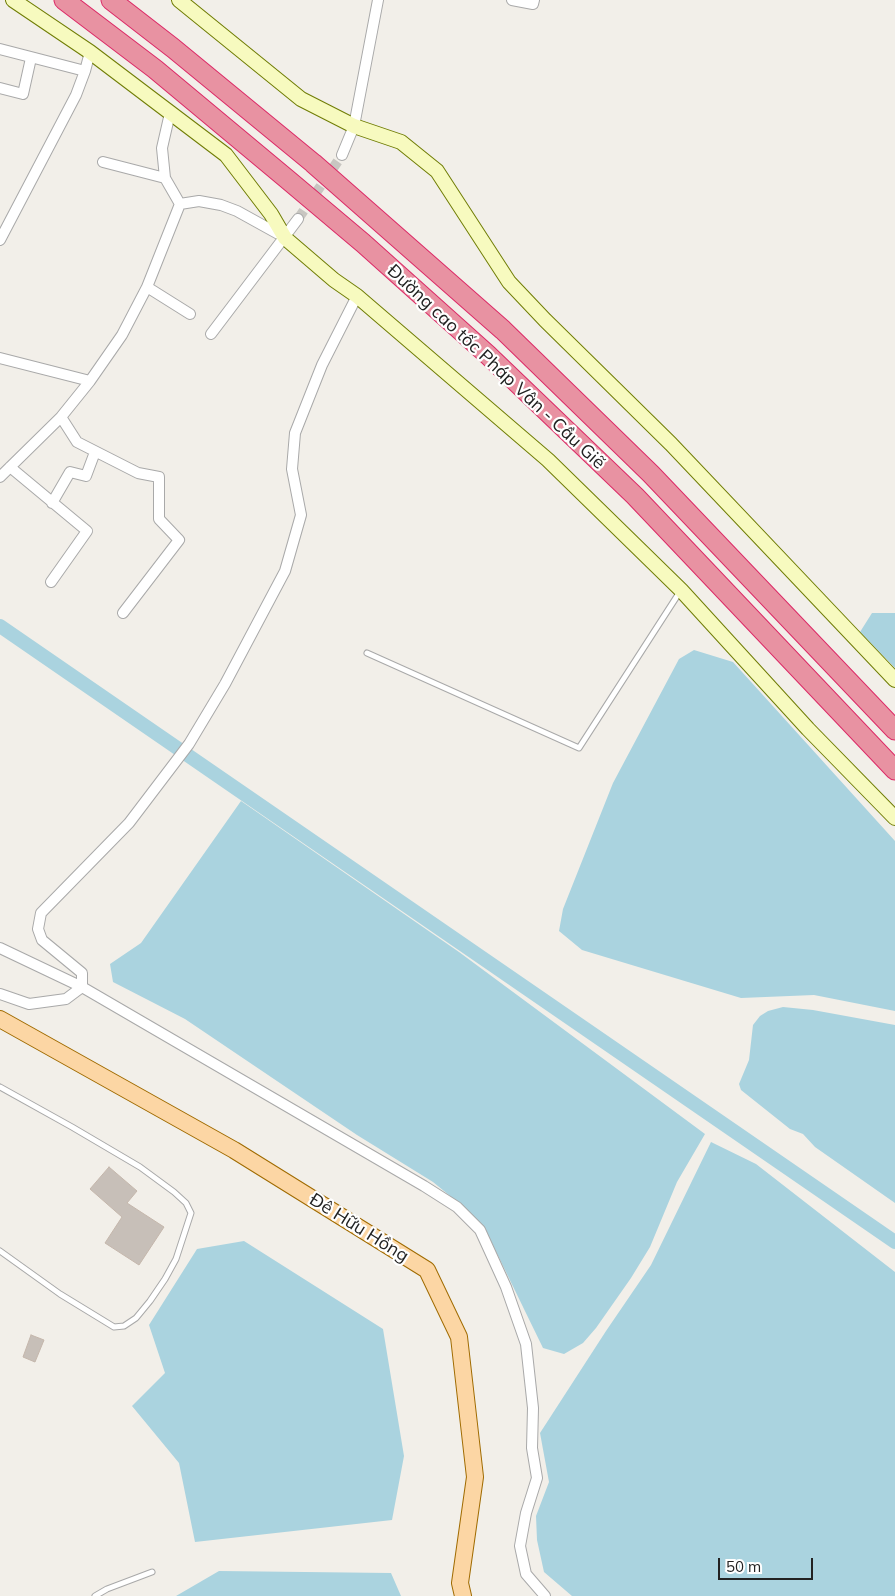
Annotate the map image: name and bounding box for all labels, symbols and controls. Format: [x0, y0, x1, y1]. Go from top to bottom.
street label: Đường cao tốc Pháp Vân - Cầu Giẽ [383, 260, 609, 474]
street label: Đê Hữu Hồng [306, 1189, 412, 1267]
scale bar [720, 1548, 815, 1580]
text: 50 m [726, 1557, 761, 1576]

